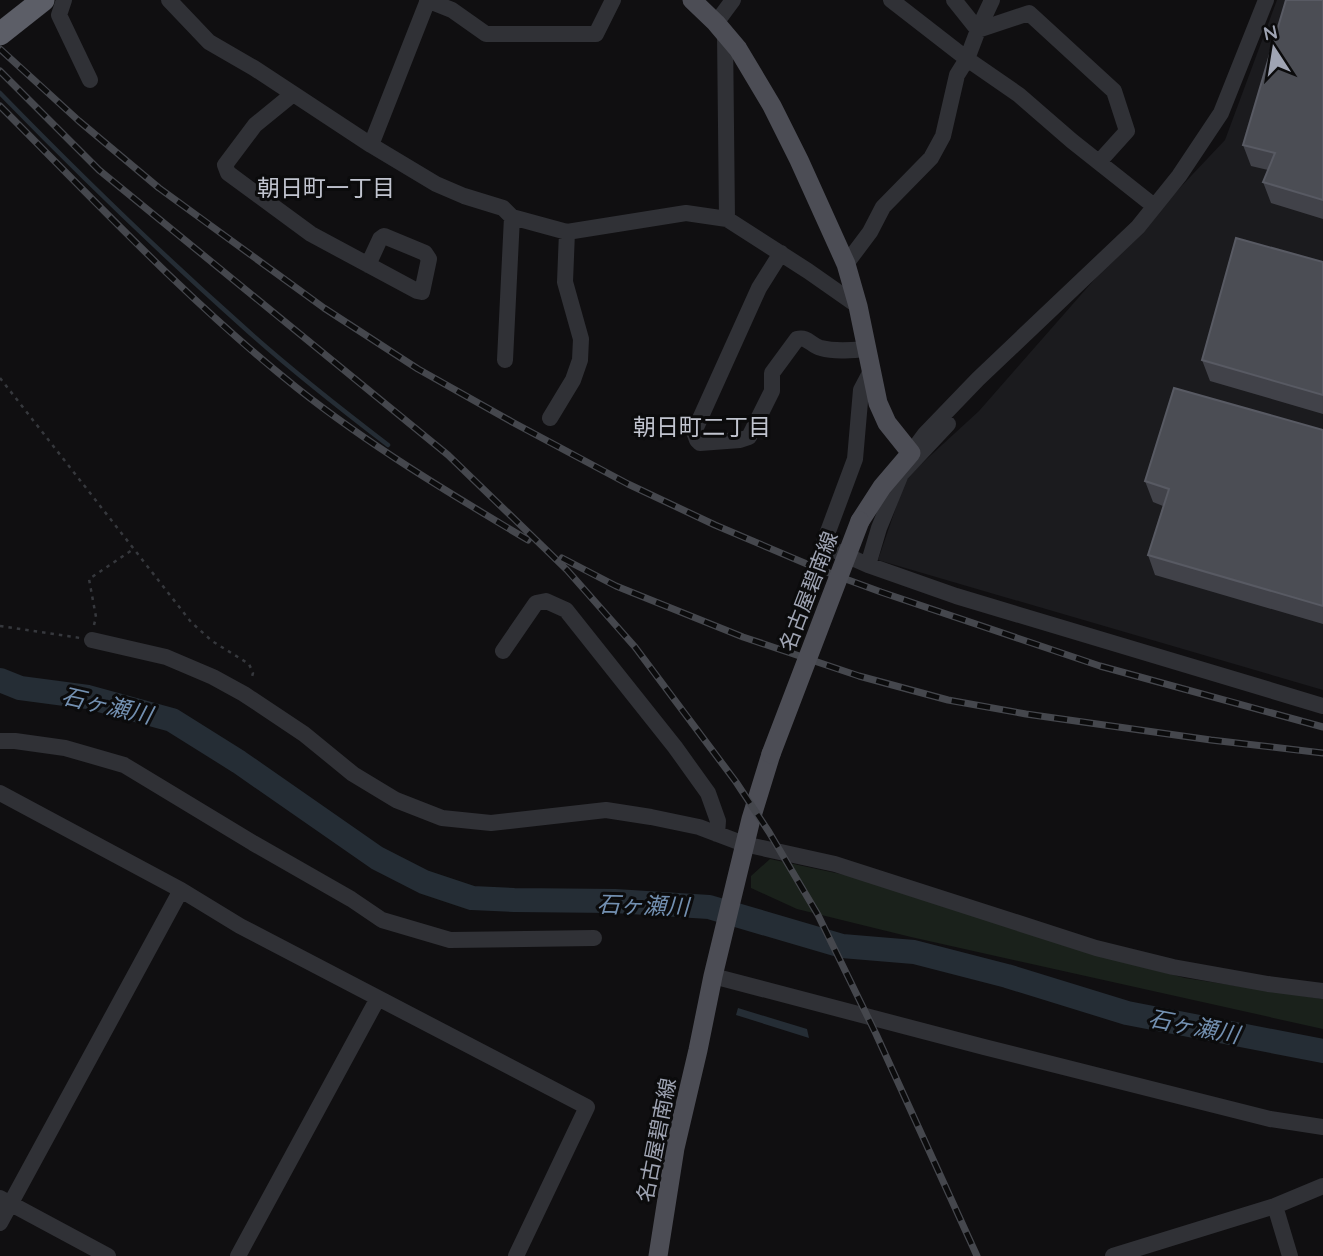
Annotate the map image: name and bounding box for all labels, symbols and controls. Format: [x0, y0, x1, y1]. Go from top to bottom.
north arrow [1239, 14, 1309, 84]
text: N [1261, 19, 1280, 46]
district label: 朝日町一丁目 [257, 173, 395, 202]
district label: 朝日町二丁目 [633, 412, 771, 441]
street label: 名古屋碧南線 [773, 528, 843, 654]
water label: 石ヶ瀬川 [59, 681, 158, 730]
water label: 石ヶ瀬川 [597, 889, 692, 921]
water label: 石ヶ瀬川 [1146, 1003, 1245, 1050]
street label: 名古屋碧南線 [631, 1076, 681, 1204]

